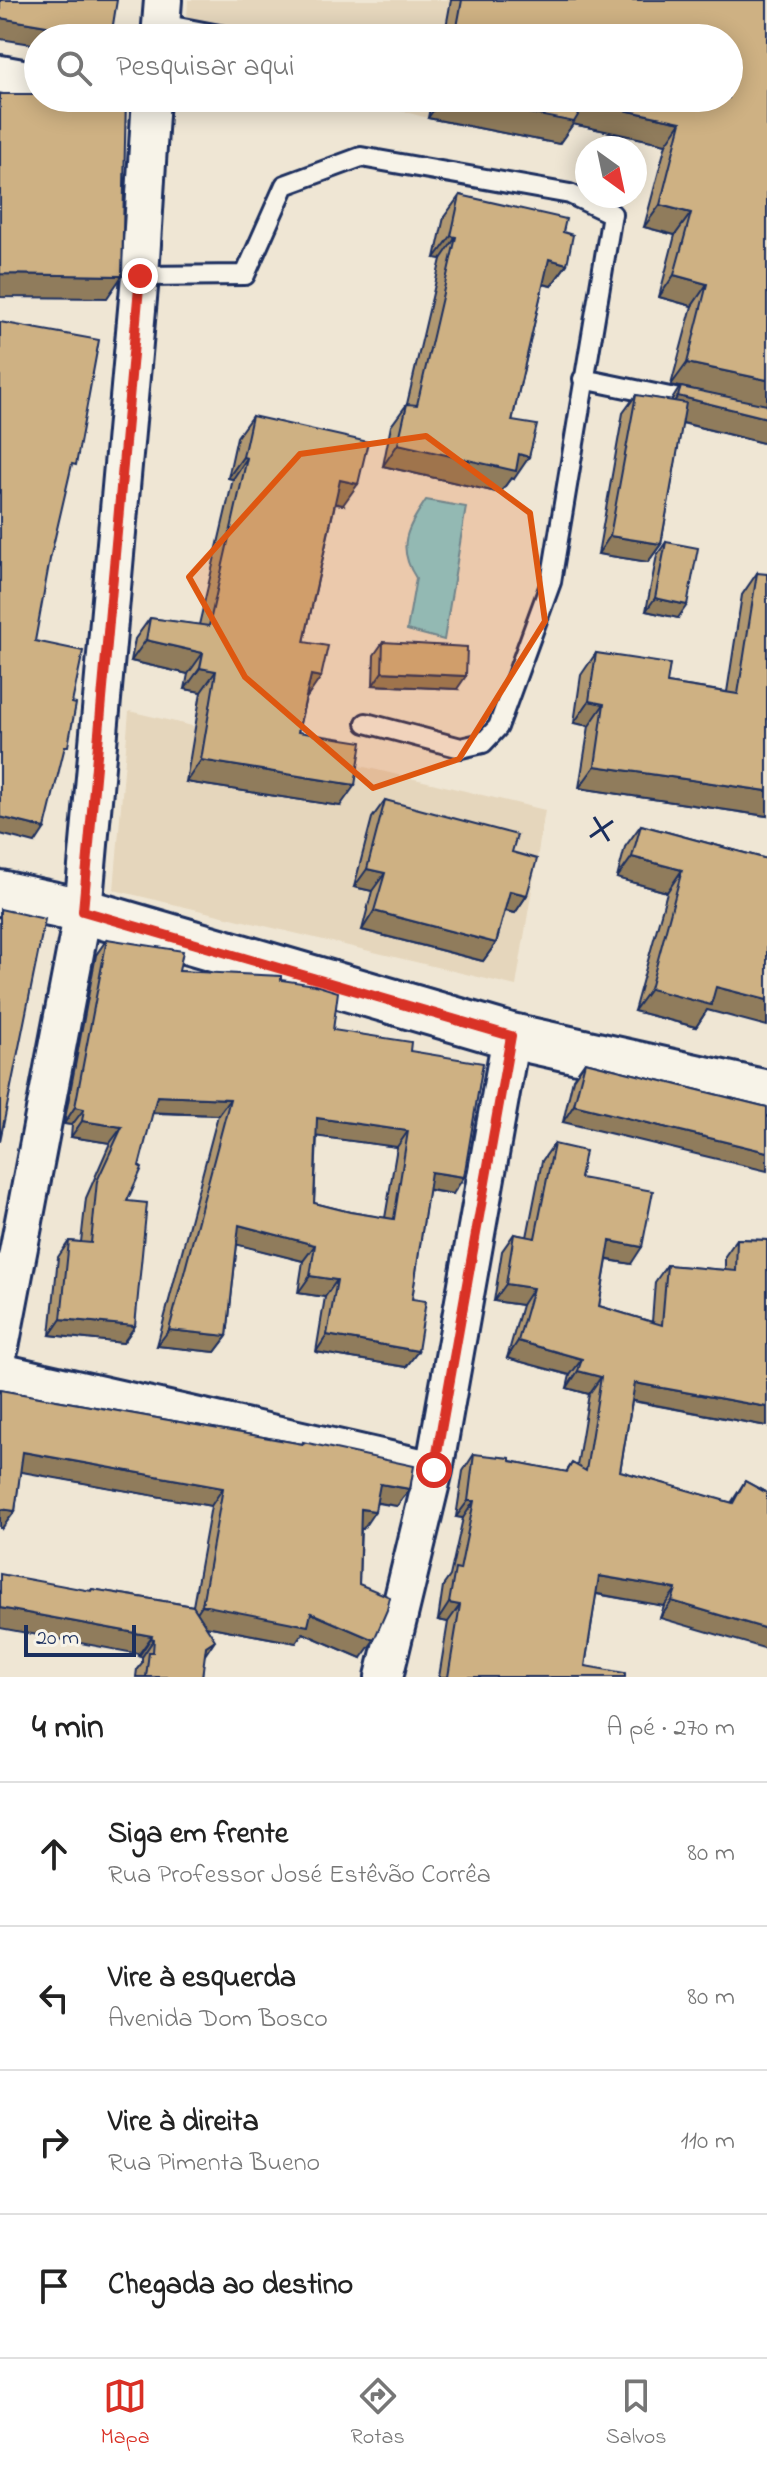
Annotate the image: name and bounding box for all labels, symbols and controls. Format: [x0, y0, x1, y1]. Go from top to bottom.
search box [24, 24, 743, 112]
icon: search [52, 46, 96, 90]
text: Pesquisar aqui [116, 46, 295, 90]
north arrow [575, 136, 647, 208]
route end [122, 258, 158, 294]
route start [416, 1452, 452, 1488]
scale bar [24, 1621, 136, 1657]
text: 20 m [36, 1623, 79, 1655]
text: 4 min [32, 1704, 104, 1754]
text: A pé · 270 m [607, 1710, 735, 1748]
text: Siga em frente [108, 1813, 288, 1857]
icon: ahead [32, 1832, 76, 1876]
text: 80 m [687, 1835, 735, 1873]
text: Rua Professor José Estêvão Corrêa [108, 1857, 491, 1895]
text: Vire à esquerda [108, 1957, 296, 2001]
icon: left [32, 1976, 76, 2020]
text: 80 m [687, 1979, 735, 2017]
text: Avenida Dom Bosco [108, 2001, 328, 2039]
text: Vire à direita [108, 2101, 259, 2145]
icon: right [32, 2120, 76, 2164]
text: 110 m [681, 2123, 735, 2161]
text: Rua Pimenta Bueno [108, 2145, 320, 2183]
icon: arrive [32, 2264, 76, 2308]
text: Chegada ao destino [108, 2264, 353, 2308]
tab: Mapa [100, 2374, 150, 2454]
tab: Rotas [351, 2374, 405, 2454]
tab: Salvos [606, 2374, 666, 2454]

